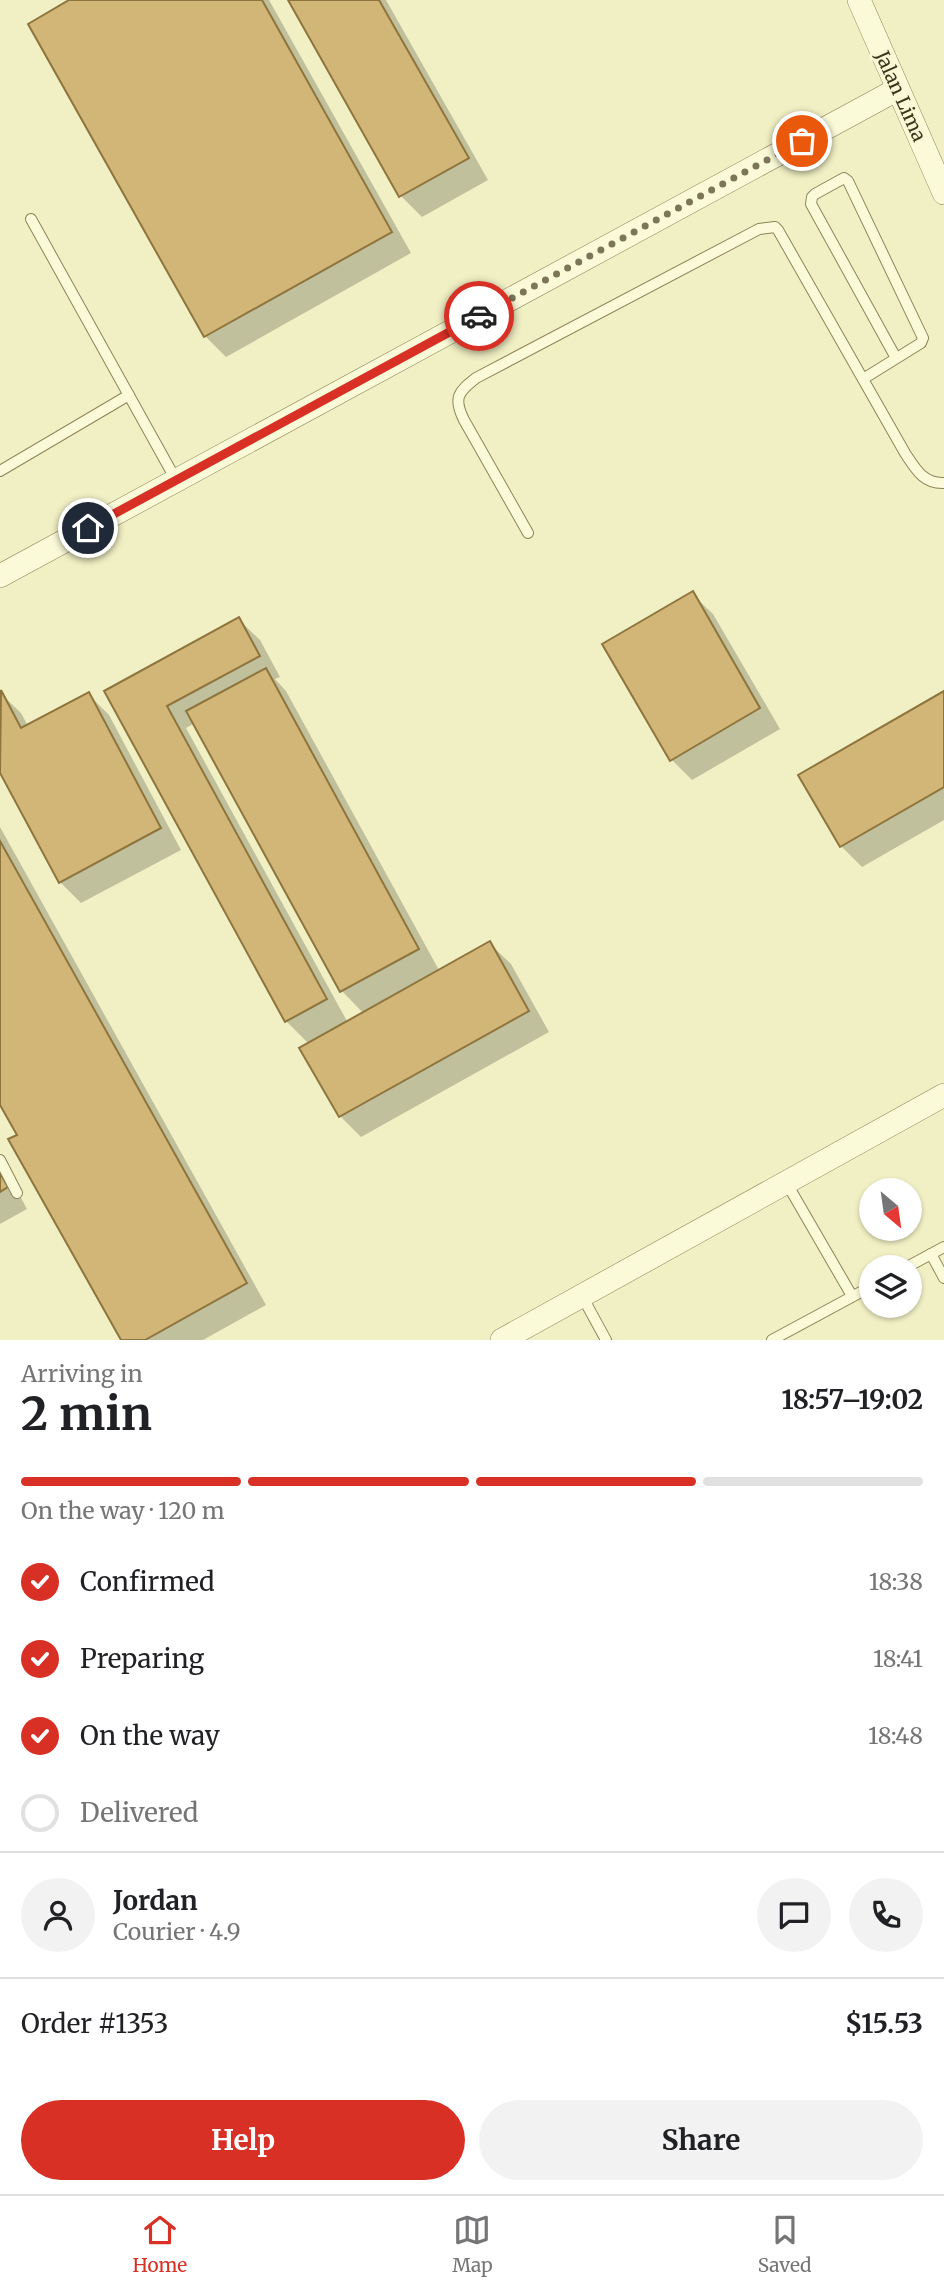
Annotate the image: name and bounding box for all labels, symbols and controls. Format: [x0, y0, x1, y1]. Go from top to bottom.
street label: Jalan Lima [870, 46, 932, 145]
pin [772, 111, 832, 171]
icon: bag [783, 122, 821, 160]
courier [444, 281, 514, 351]
icon: car [460, 297, 498, 335]
pin [58, 498, 118, 558]
icon: home [69, 509, 107, 547]
north arrow [859, 1178, 922, 1241]
map controls [859, 1178, 922, 1318]
button: layers [859, 1255, 922, 1318]
text: Arriving in [21, 1359, 143, 1388]
text: 18:57–19:02 [782, 1383, 923, 1416]
text: 2 min [21, 1385, 152, 1443]
text: On the way · 120 m [21, 1496, 225, 1525]
icon: check [21, 1563, 59, 1601]
text: Confirmed [80, 1565, 215, 1598]
text: 18:38 [869, 1567, 923, 1596]
icon: check [21, 1640, 59, 1678]
text: Preparing [80, 1642, 204, 1675]
text: 18:41 [873, 1644, 923, 1673]
icon: check [21, 1717, 59, 1755]
text: On the way [80, 1719, 220, 1752]
text: 18:48 [868, 1721, 923, 1750]
text: Delivered [80, 1796, 199, 1829]
button: person [21, 1878, 95, 1952]
button: chat [757, 1878, 831, 1952]
button: phone [849, 1878, 923, 1952]
text: Jordan [113, 1884, 198, 1917]
text: Courier · 4.9 [113, 1917, 241, 1946]
text: Order #1353 [21, 2007, 168, 2040]
text: $15.53 [845, 2007, 923, 2040]
button: Help [21, 2100, 465, 2180]
button: Share [479, 2100, 923, 2180]
tab: Home [132, 2211, 187, 2277]
tab: Map [452, 2211, 493, 2277]
tab: Saved [758, 2211, 812, 2277]

